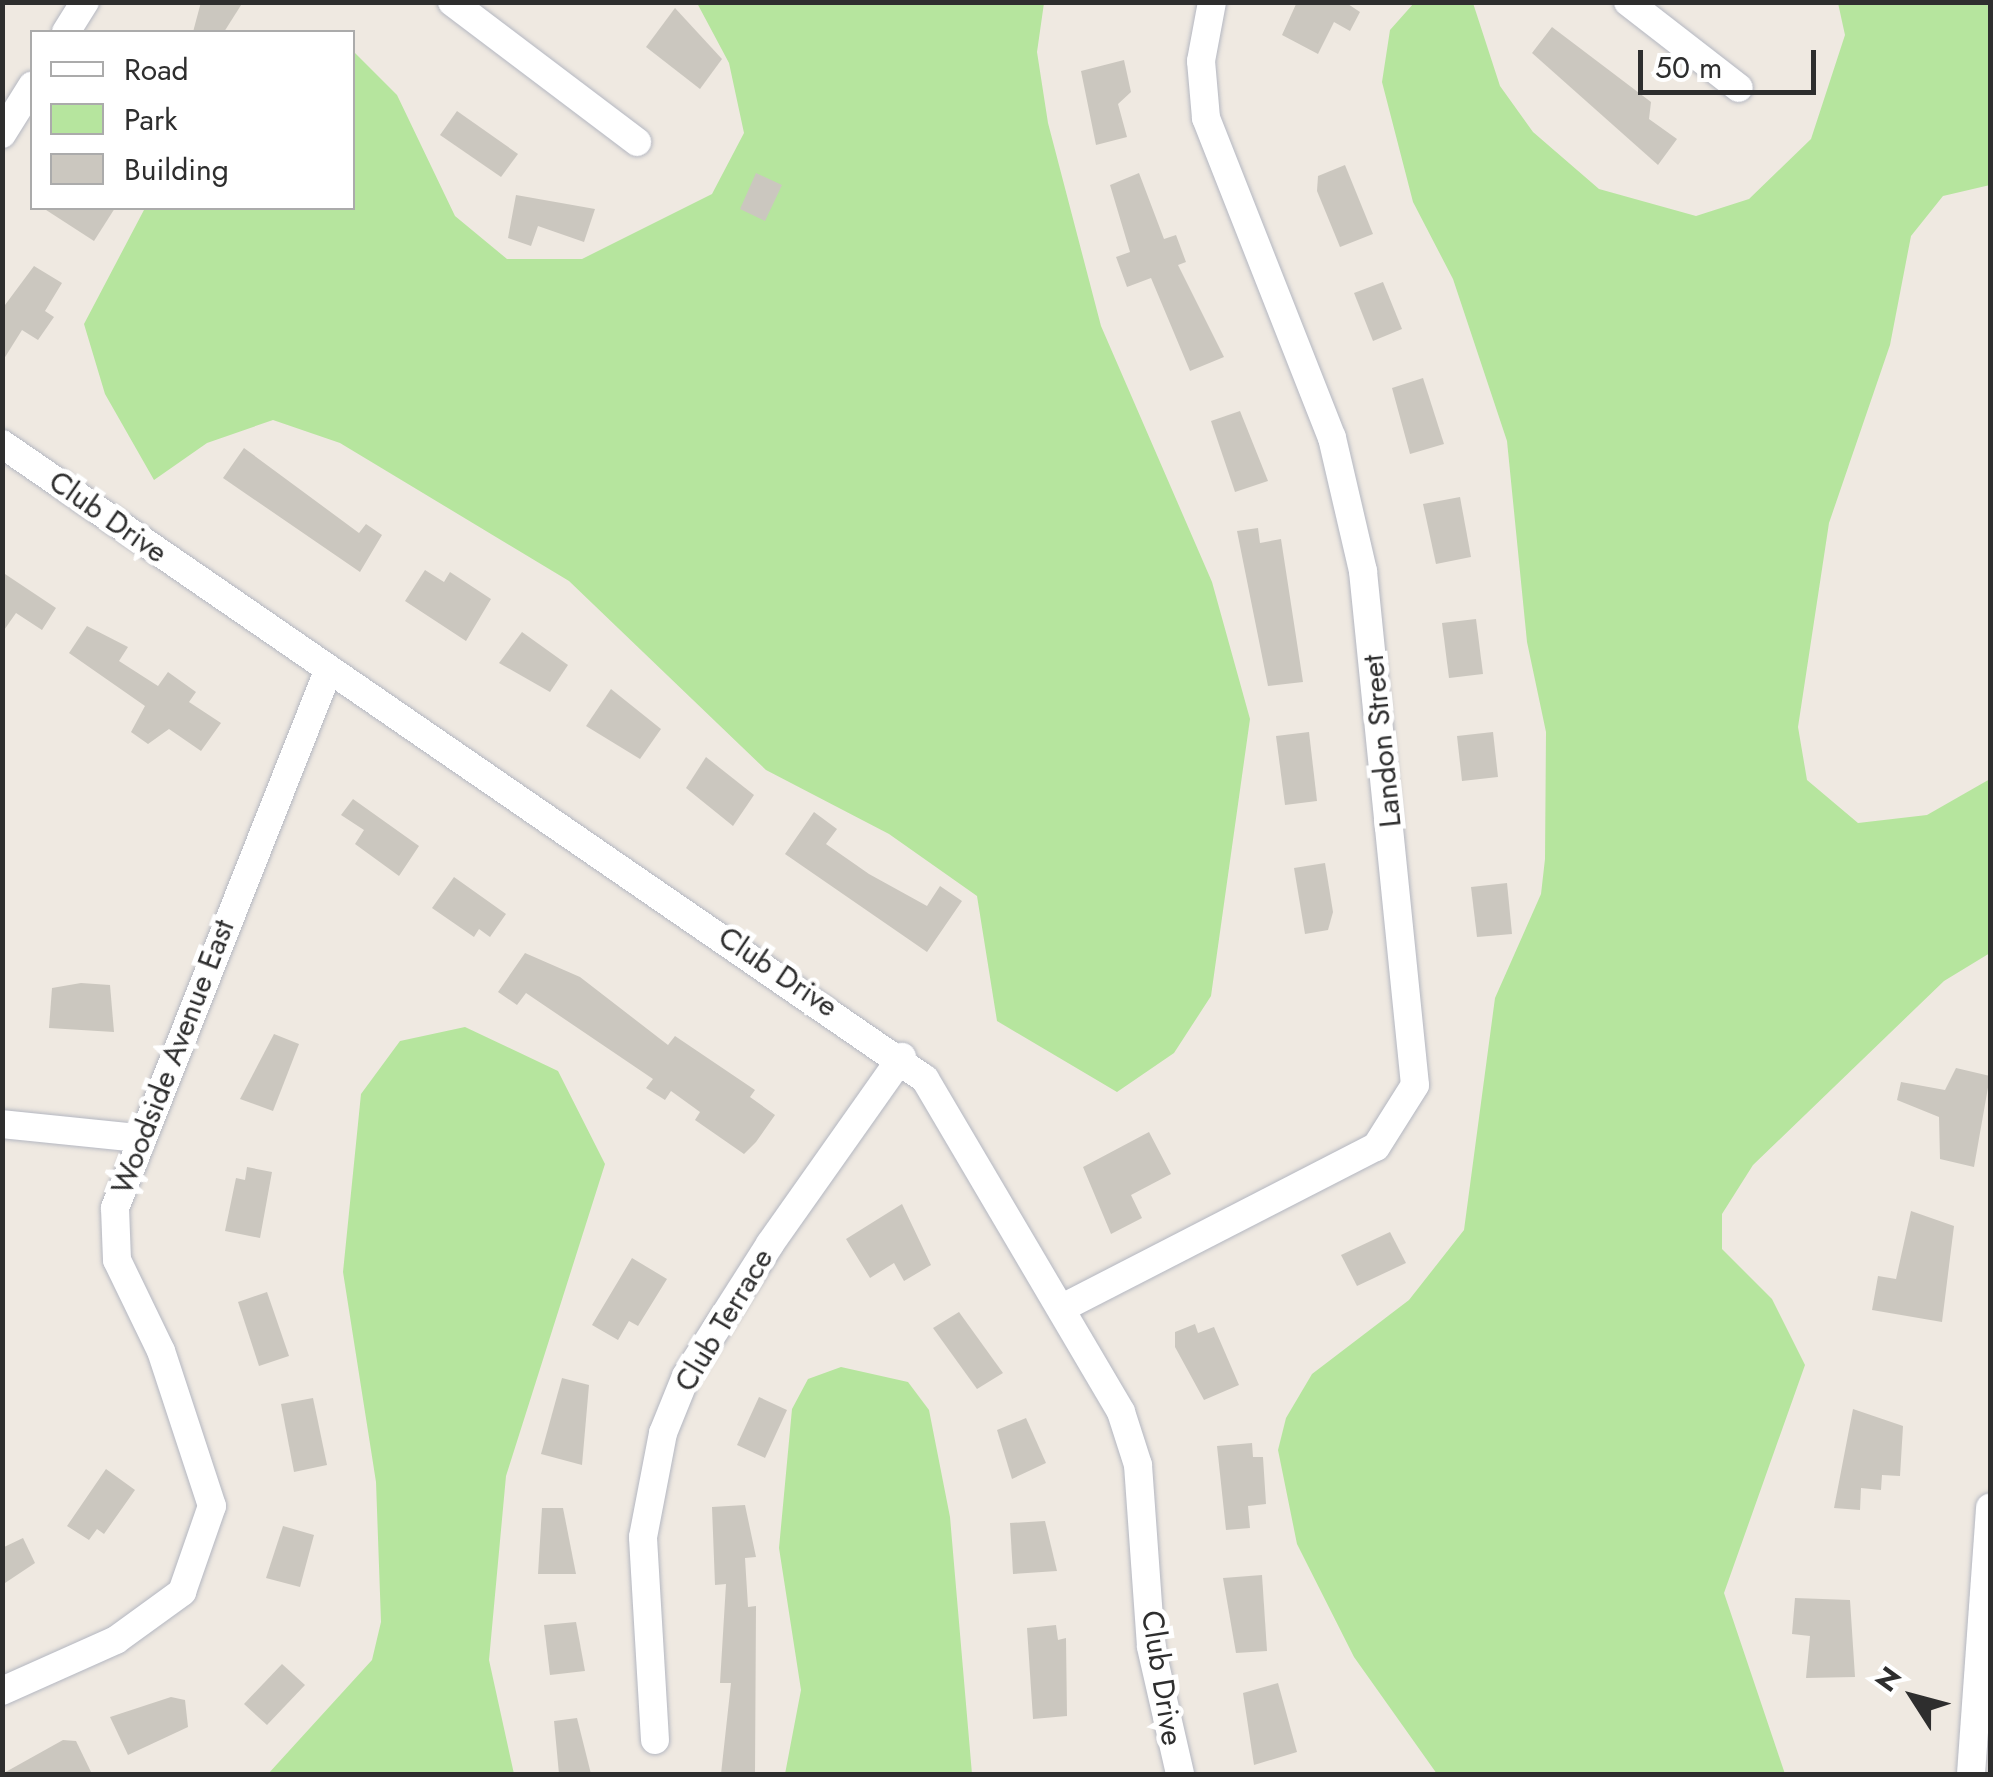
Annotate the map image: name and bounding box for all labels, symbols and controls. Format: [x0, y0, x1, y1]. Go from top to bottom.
legend [30, 30, 355, 210]
scale bar [1643, 30, 1820, 92]
text: 50 m [1655, 46, 1722, 89]
text: Road [124, 48, 189, 91]
text: Park [124, 98, 177, 141]
text: Building [124, 148, 229, 191]
street label: Club Drive [42, 463, 174, 571]
street label: Landon Street [1355, 653, 1409, 829]
street label: Woodside Avenue East [104, 915, 242, 1199]
street label: Club Drive [712, 919, 844, 1025]
street label: Club Terrace [667, 1242, 781, 1398]
street label: Club Drive [1134, 1608, 1190, 1748]
north arrow [1863, 1647, 1963, 1747]
text: N [1865, 1658, 1911, 1700]

